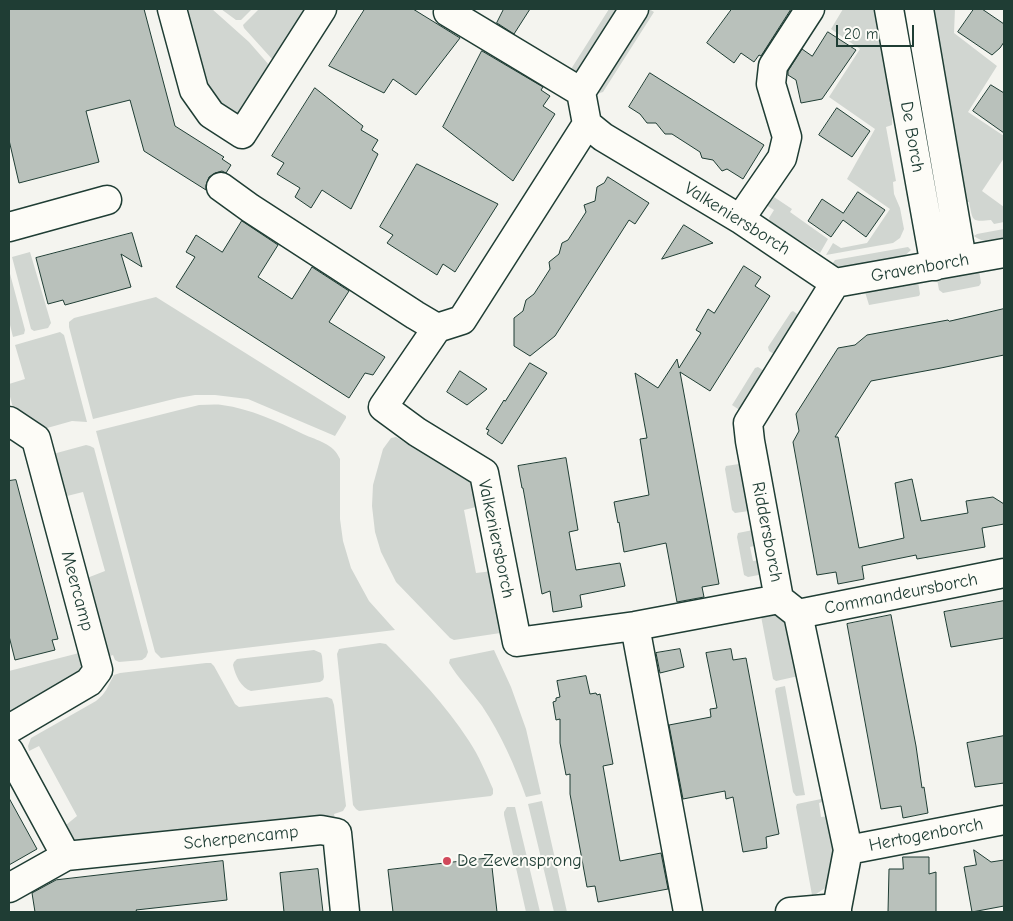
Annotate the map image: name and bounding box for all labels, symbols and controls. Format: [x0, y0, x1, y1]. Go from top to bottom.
scale bar [838, 15, 916, 47]
text: 20 m [844, 25, 878, 43]
street label: De Borch [895, 100, 929, 174]
street label: Valkeniersborch [680, 178, 794, 260]
street label: Gravenborch [869, 249, 971, 287]
street label: Valkeniersborch [473, 478, 519, 600]
street label: Riddersborch [747, 480, 787, 584]
street label: Meercamp [56, 549, 98, 633]
street label: Commandeursborch [822, 569, 980, 619]
street label: Hertogenborch [867, 813, 985, 857]
street label: Scherpencamp [183, 821, 299, 855]
place label: De Zevensprong [457, 850, 582, 872]
marker: De Zevensprong [441, 855, 453, 867]

